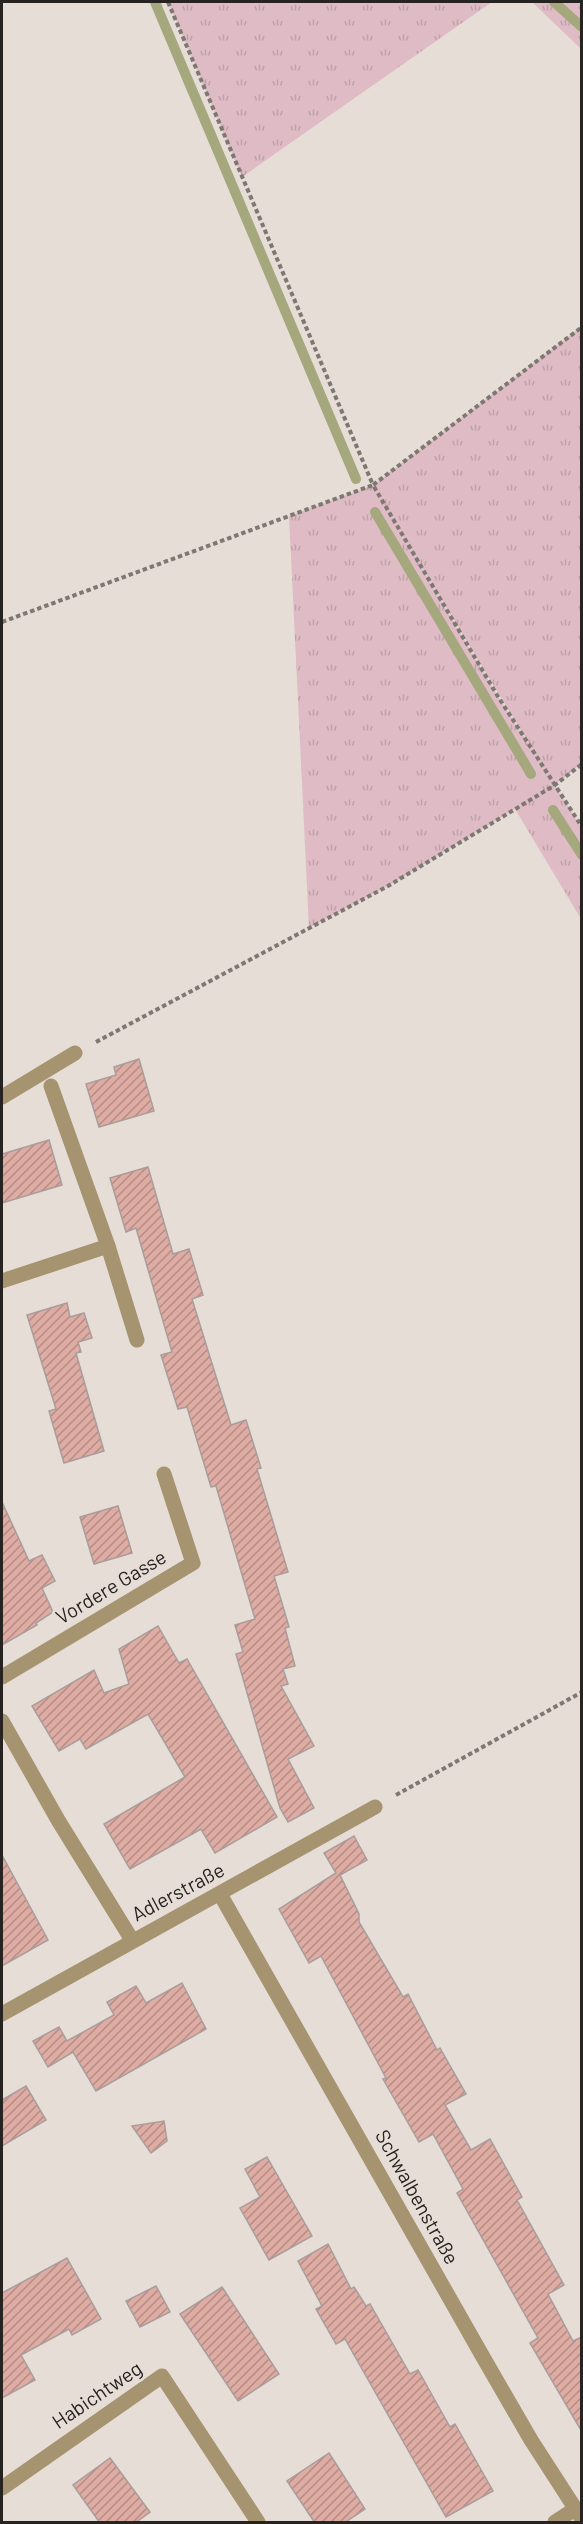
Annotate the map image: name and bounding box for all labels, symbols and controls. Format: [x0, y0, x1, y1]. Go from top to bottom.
street label: Vordere Gasse [51, 1544, 170, 1628]
street label: Adlerstraße [127, 1857, 228, 1926]
street label: Schwalbenstraße [371, 2125, 465, 2268]
street label: Habichtweg [47, 2355, 146, 2433]

